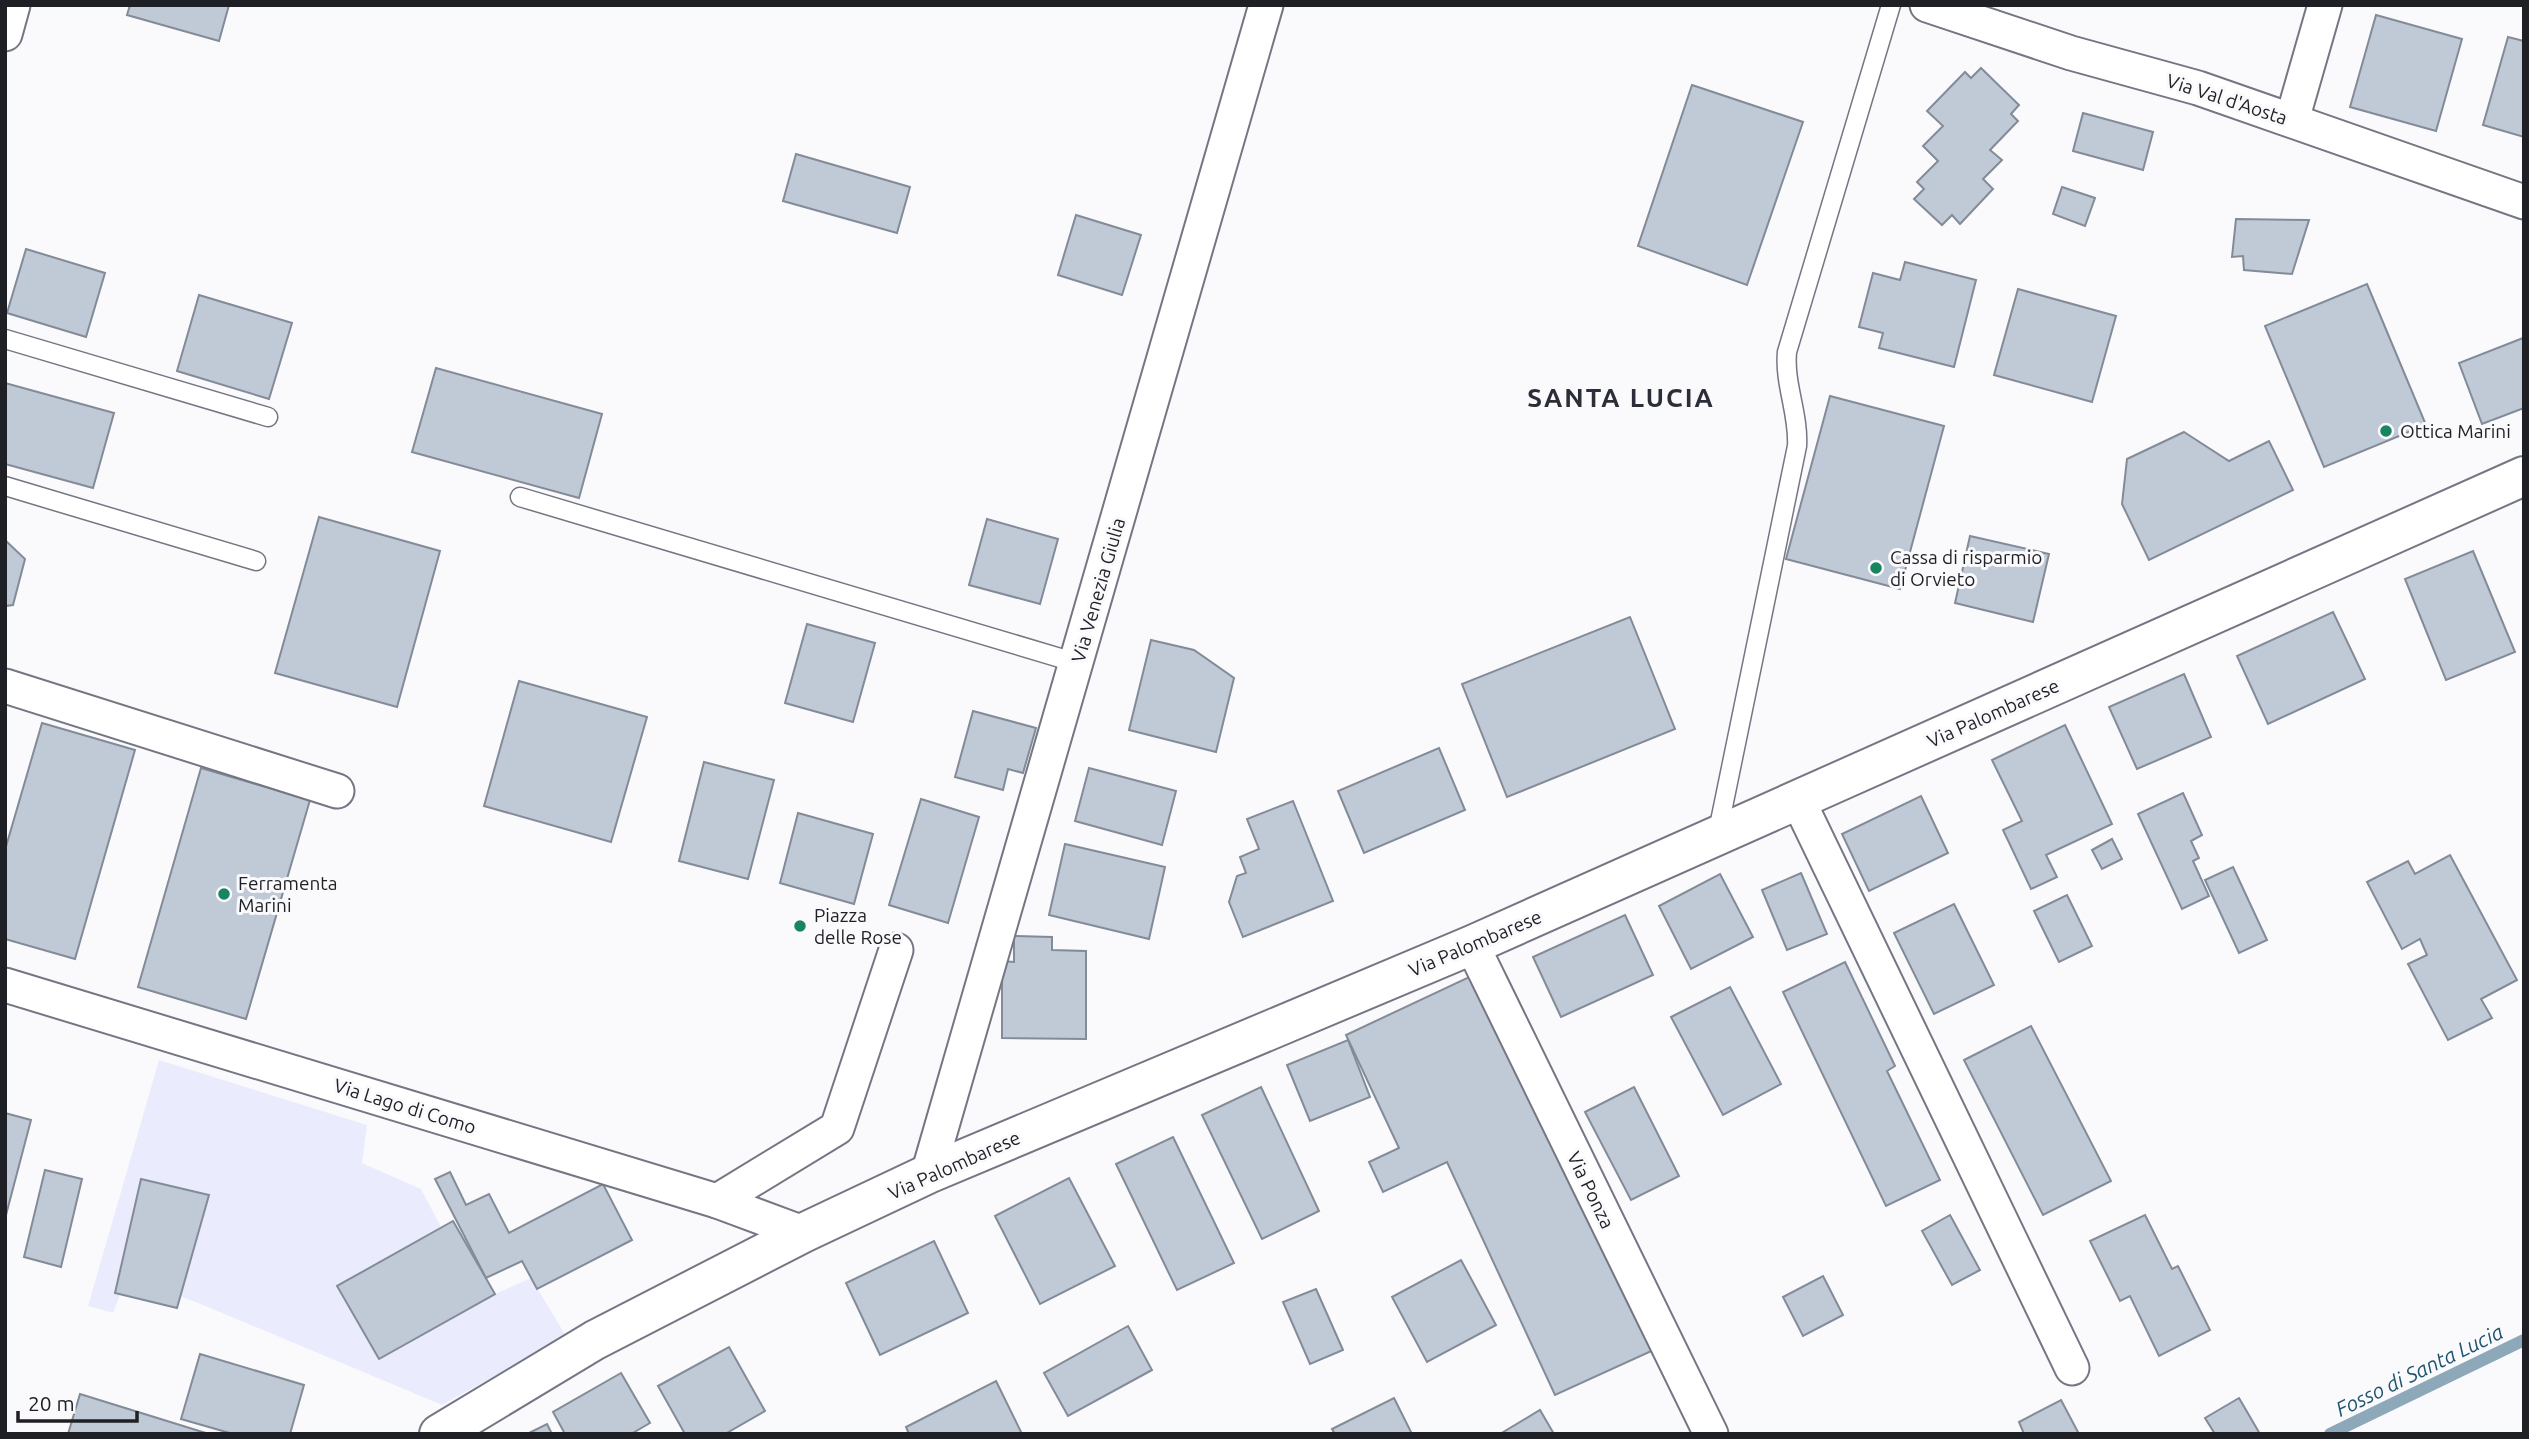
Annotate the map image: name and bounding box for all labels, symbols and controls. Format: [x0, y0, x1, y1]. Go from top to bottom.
street label: Via Val d'Aosta [2164, 69, 2290, 129]
district label: SANTA LUCIA [1527, 383, 1715, 412]
place label: Ottica Marini [2400, 420, 2511, 442]
marker: Ottica Marini [2378, 423, 2394, 439]
street label: Via Venezia Giulia [1067, 515, 1129, 665]
place label: Cassa di risparmio di Orvieto [1890, 546, 2042, 590]
marker: Cassa di risparmio di Orvieto [1868, 560, 1884, 576]
street label: Via Palombarese [1924, 674, 2062, 752]
place label: Ferramenta Marini [238, 872, 338, 916]
marker: Ferramenta Marini [216, 886, 232, 902]
place label: Piazza delle Rose [814, 904, 902, 948]
street label: Via Palombarese [1405, 905, 1545, 981]
marker: Piazza delle Rose [792, 918, 808, 934]
street label: Via Lago di Como [331, 1074, 479, 1138]
street label: Via Palombarese [885, 1126, 1023, 1204]
street label: Via Ponza [1563, 1148, 1619, 1232]
water label: Fosso di Santa Lucia [2331, 1319, 2507, 1421]
scale bar [18, 1380, 136, 1424]
text: 20 m [28, 1391, 75, 1415]

